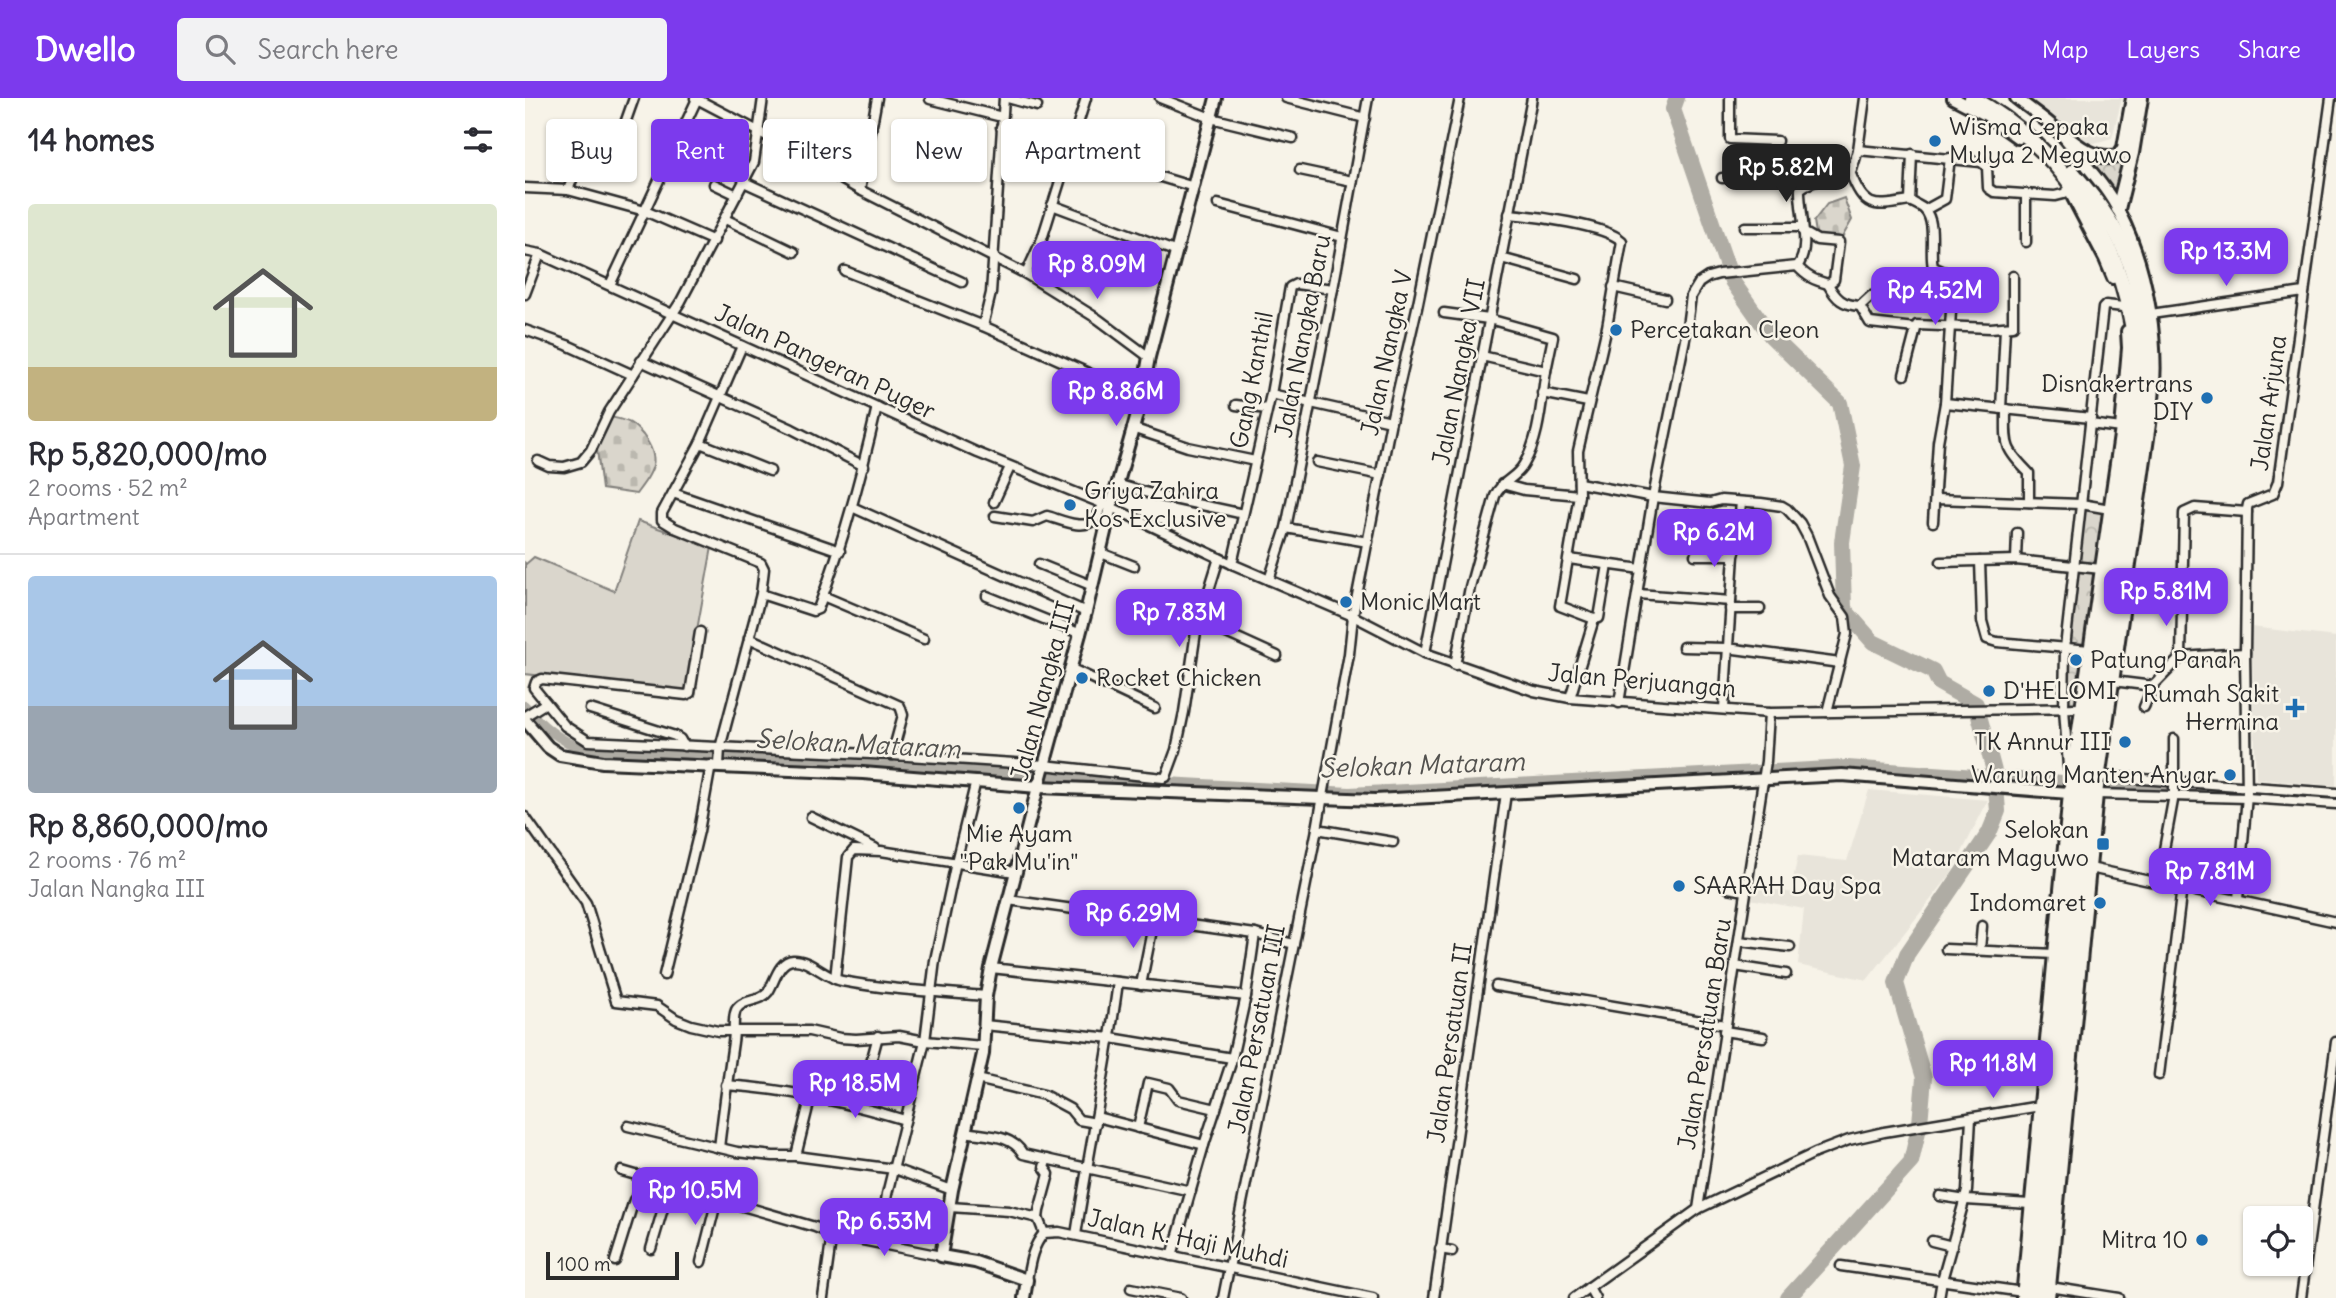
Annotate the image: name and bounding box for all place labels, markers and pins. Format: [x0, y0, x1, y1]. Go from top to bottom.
place label: Wisma Cepaka Mulya 2 Meguwo [1949, 111, 2132, 169]
marker: Wisma Cepaka Mulya 2 Meguwo [1927, 133, 1943, 149]
pin: Rp 5.82M [1714, 144, 1858, 204]
pin: Rp 13.3M [2154, 228, 2298, 288]
pin: Rp 8.09M [1025, 242, 1169, 301]
pin: Rp 4.52M [1863, 268, 2007, 327]
place label: Percetakan Cleon [1630, 314, 1820, 344]
marker: Percetakan Cleon [1608, 322, 1624, 338]
pin: Rp 8.86M [1044, 368, 1188, 428]
place label: Disnakertrans DIY [2041, 368, 2193, 426]
marker: Disnakertrans DIY [2199, 390, 2215, 406]
place label: Griya Zahira Kos Exclusive [1084, 475, 1226, 533]
marker: Griya Zahira Kos Exclusive [1062, 497, 1078, 513]
pin: Rp 6.2M [1649, 510, 1779, 569]
pin: Rp 5.81M [2094, 568, 2238, 628]
place label: Monic Mart [1360, 586, 1481, 616]
pin: Rp 7.83M [1107, 589, 1251, 649]
marker: Monic Mart [1338, 594, 1354, 610]
place label: Patung Panah [2090, 644, 2242, 674]
marker: Patung Panah [2068, 652, 2084, 668]
place label: Rocket Chicken [1096, 662, 1262, 692]
marker: Rocket Chicken [1074, 670, 1090, 686]
place label: D'HELOMI [2003, 675, 2117, 705]
place label: Rumah Sakit Hermina [2143, 678, 2279, 736]
marker: D'HELOMI [1981, 683, 1997, 699]
marker: Rumah Sakit Hermina [2285, 698, 2305, 718]
place label: TK Annur III [1974, 726, 2111, 756]
marker: TK Annur III [2117, 734, 2133, 750]
place label: Warung Manten Anyar [1971, 759, 2216, 789]
marker: Warung Manten Anyar [2222, 767, 2238, 783]
marker: Mie Ayam "Pak Mu'in" [1011, 800, 1027, 816]
place label: Selokan Mataram Maguwo [1892, 814, 2089, 872]
place label: Mie Ayam "Pak Mu'in" [960, 818, 1078, 876]
marker: Selokan Mataram Maguwo [2095, 836, 2111, 852]
pin: Rp 7.81M [2138, 848, 2282, 908]
place label: SAARAH Day Spa [1693, 870, 1881, 900]
marker: SAARAH Day Spa [1671, 878, 1687, 894]
place label: Indomaret [1969, 887, 2086, 917]
pin: Rp 6.29M [1061, 890, 1205, 950]
marker: Indomaret [2092, 895, 2108, 911]
pin: Rp 11.8M [1921, 1040, 2065, 1100]
pin: Rp 18.5M [783, 1060, 927, 1120]
pin: Rp 10.5M [623, 1168, 767, 1227]
pin: Rp 6.53M [812, 1198, 956, 1258]
place label: Mitra 10 [2101, 1224, 2188, 1254]
marker: Mitra 10 [2194, 1232, 2210, 1248]

